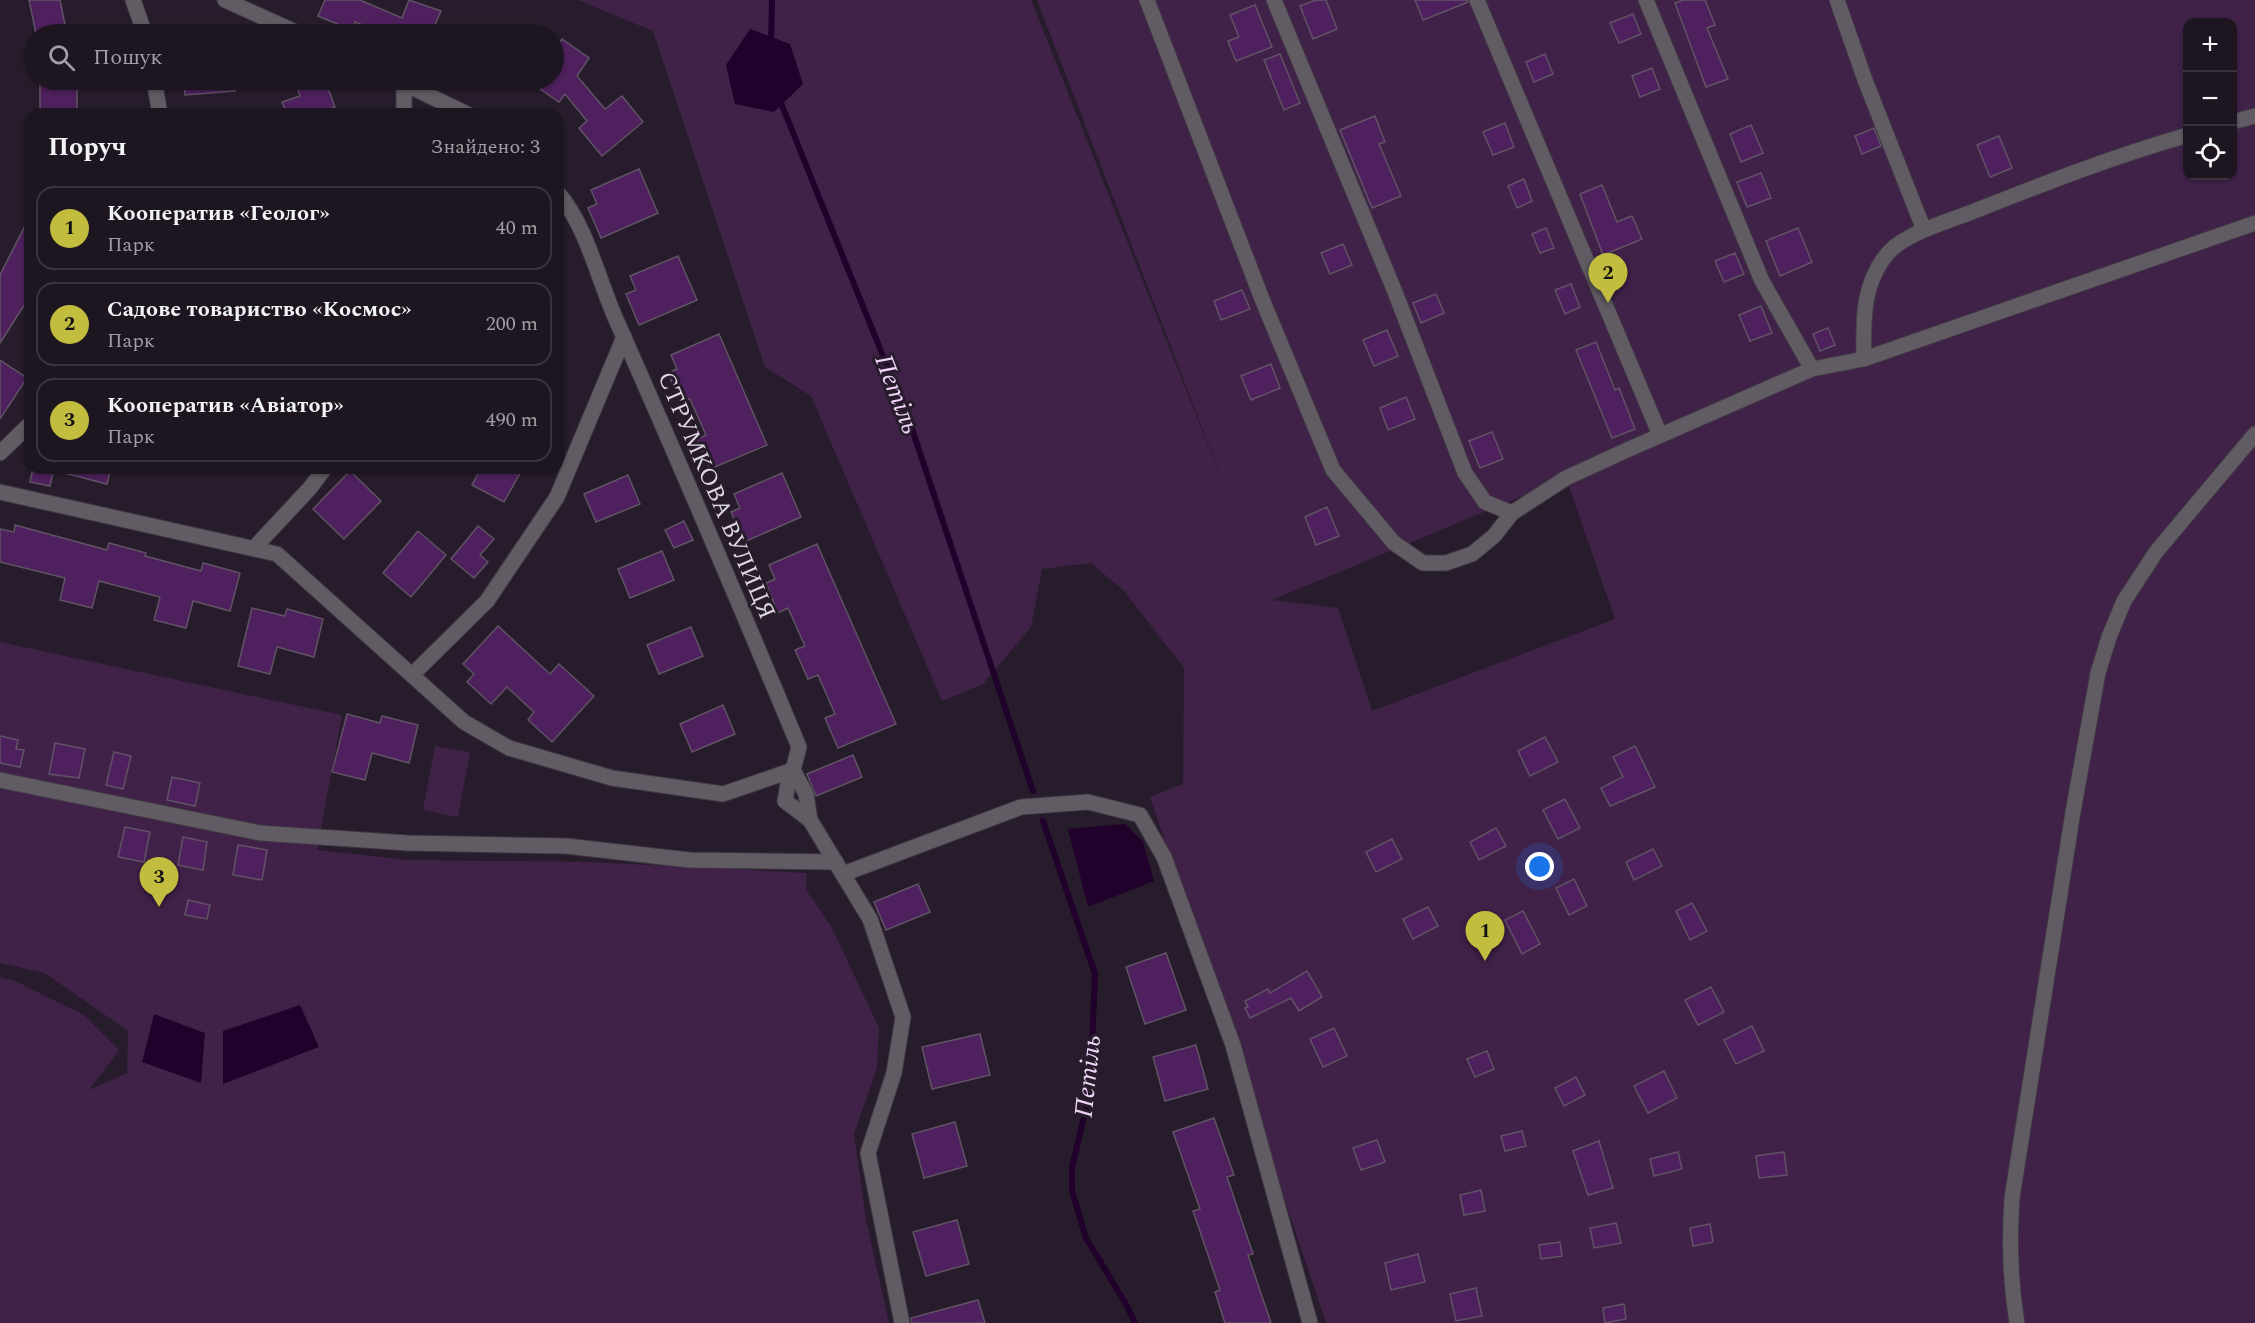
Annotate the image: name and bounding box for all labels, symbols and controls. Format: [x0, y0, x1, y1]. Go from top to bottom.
map controls [2183, 18, 2237, 180]
button: + [2183, 18, 2237, 72]
search box [24, 24, 564, 90]
icon: search [45, 41, 78, 74]
text: Пошук [93, 41, 163, 74]
button: − [2183, 72, 2237, 126]
button: locate [2183, 126, 2237, 180]
text: Поруч [48, 127, 127, 167]
text: Знайдено: 3 [430, 132, 540, 162]
text: Кооператив «Геолог» [107, 197, 330, 230]
text: 1 [64, 213, 75, 243]
text: 40 m [496, 213, 538, 243]
text: Парк [107, 230, 155, 260]
pin: 2 [1588, 254, 1628, 303]
text: Садове товариство «Космос» [107, 293, 412, 326]
text: 2 [64, 309, 75, 339]
text: 200 m [486, 309, 538, 339]
text: Парк [107, 326, 155, 356]
water label: Петіль [863, 348, 931, 440]
street label: СТРУМКОВА ВУЛИЦЯ [648, 366, 785, 625]
text: Кооператив «Авіатор» [107, 389, 344, 422]
text: 3 [64, 405, 75, 435]
text: 490 m [486, 405, 538, 435]
text: Парк [107, 422, 155, 452]
your location [1525, 852, 1554, 881]
pin: 3 [140, 858, 178, 907]
pin: 1 [1466, 912, 1504, 961]
water label: Петіль [1064, 1033, 1112, 1120]

